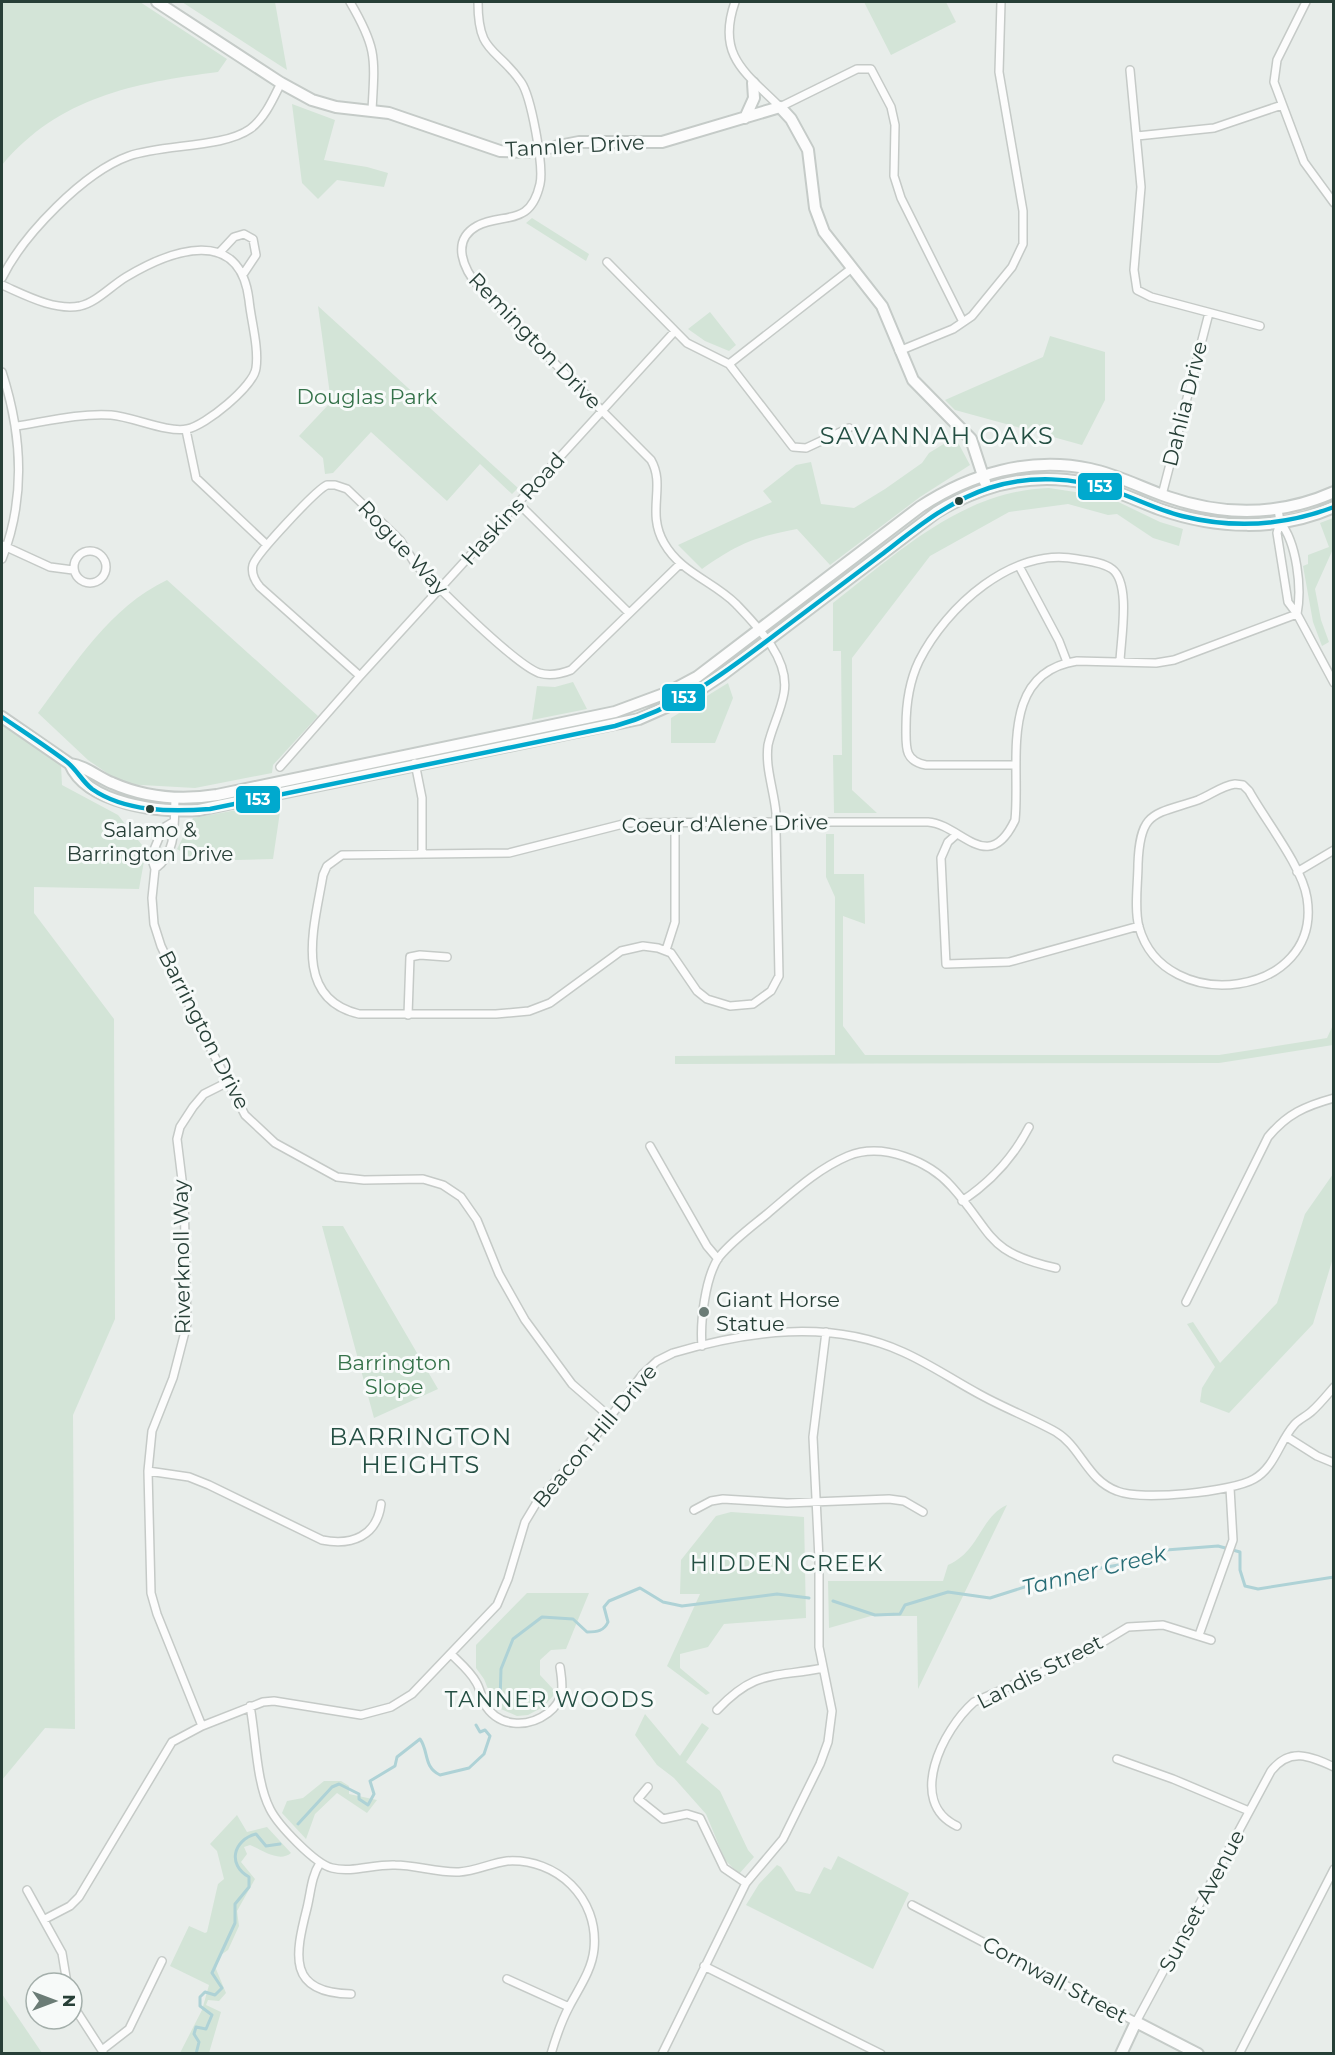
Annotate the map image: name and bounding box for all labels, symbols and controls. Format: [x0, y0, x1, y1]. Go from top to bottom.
street label: Tannler Drive [505, 129, 645, 162]
street label: Remington Drive [464, 267, 607, 414]
street label: Dahlia Drive [1157, 339, 1212, 469]
park label: Douglas Park [297, 384, 438, 409]
district label: SAVANNAH OAKS [820, 421, 1054, 450]
street label: Haskins Road [456, 447, 570, 570]
line badge: 153 [1077, 472, 1123, 501]
text: 153 [1087, 477, 1113, 496]
street label: Rogue Way [353, 495, 454, 601]
unlabelled marker [953, 495, 965, 507]
line badge: 153 [661, 683, 706, 712]
text: 153 [671, 688, 697, 707]
line badge: 153 [235, 785, 281, 814]
text: 153 [245, 790, 271, 809]
marker: Salamo & Barrington Drive [144, 803, 156, 815]
street label: Coeur d'Alene Drive [621, 809, 829, 838]
place label: Salamo & Barrington Drive [67, 818, 233, 866]
street label: Barrington Drive [154, 946, 255, 1113]
street label: Riverknoll Way [168, 1179, 195, 1335]
place label: Giant Horse Statue [716, 1287, 840, 1336]
marker: Giant Horse Statue [697, 1305, 711, 1319]
park label: Barrington Slope [337, 1350, 451, 1399]
street label: Beacon Hill Drive [527, 1359, 662, 1513]
district label: BARRINGTON HEIGHTS [329, 1422, 513, 1479]
water label: Tanner Creek [1019, 1539, 1170, 1601]
district label: HIDDEN CREEK [690, 1550, 884, 1577]
street label: Landis Street [973, 1629, 1107, 1714]
district label: TANNER WOODS [445, 1686, 655, 1713]
street label: Sunset Avenue [1154, 1825, 1250, 1976]
street label: Cornwall Street [978, 1931, 1132, 2028]
north arrow [24, 1971, 84, 2031]
text: N [59, 1995, 78, 2007]

